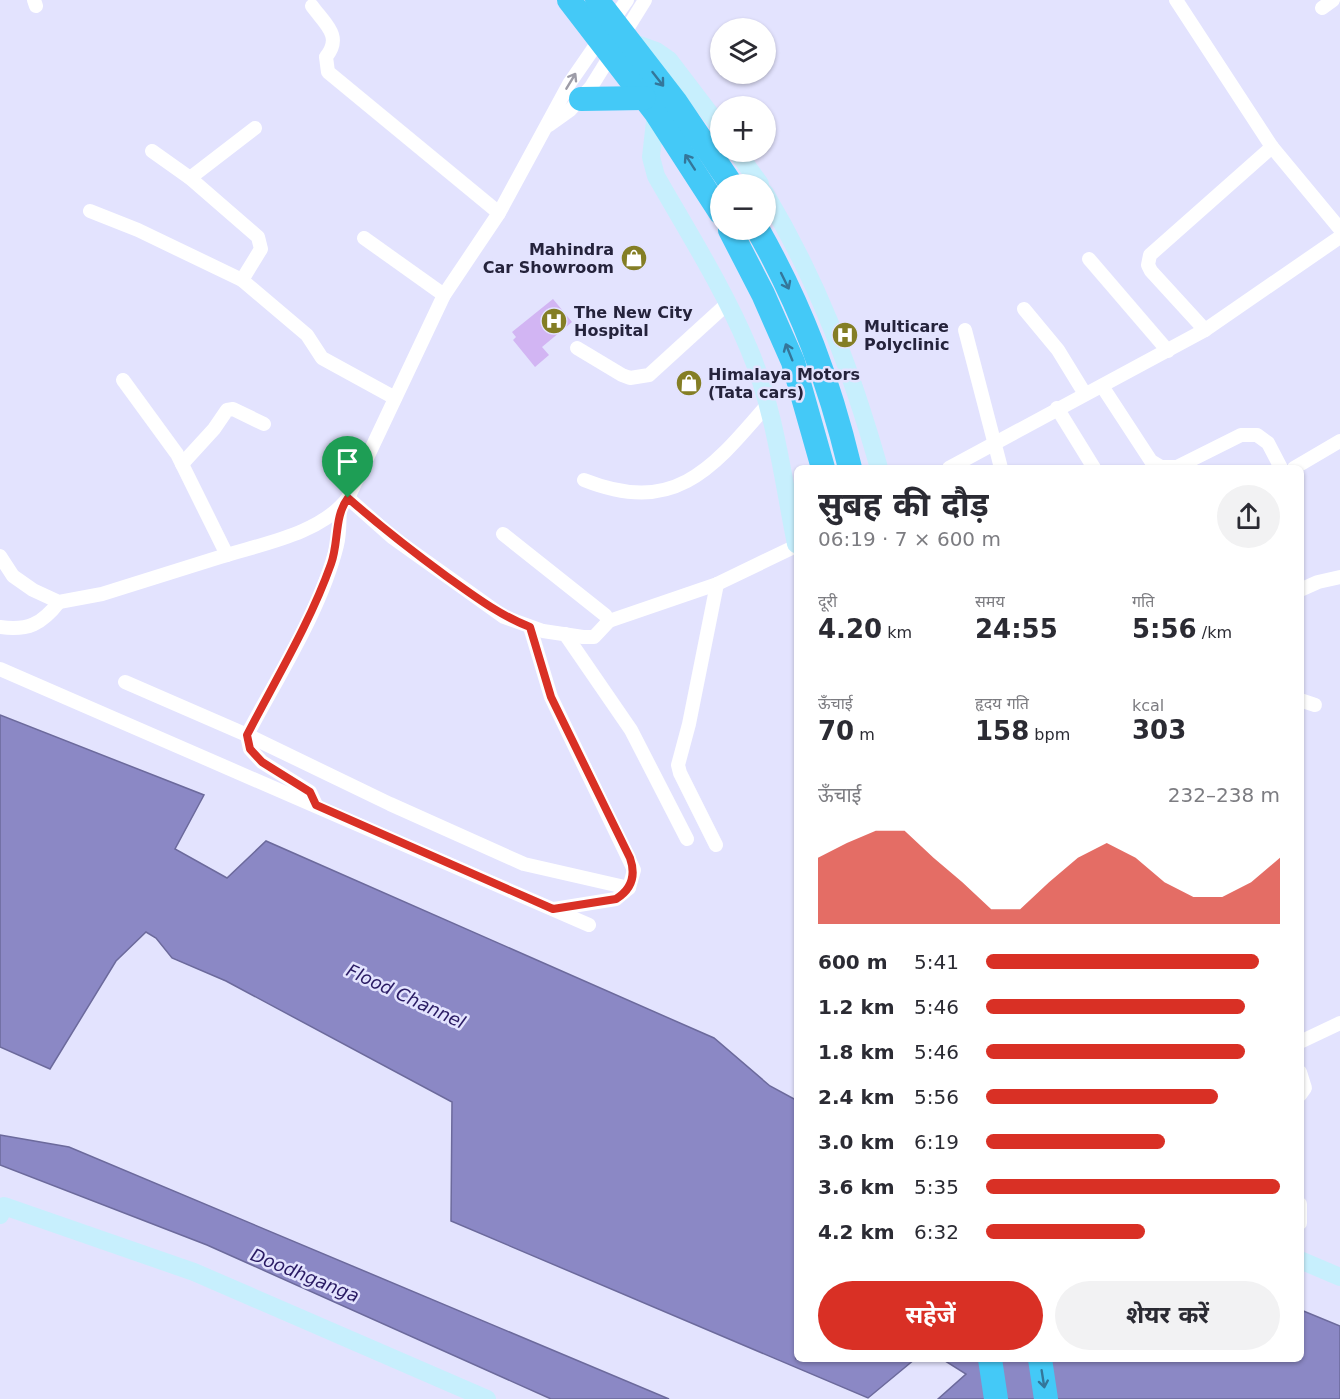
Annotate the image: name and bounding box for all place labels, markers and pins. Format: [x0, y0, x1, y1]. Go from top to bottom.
place label: Mahindra Car Showroom [483, 240, 614, 277]
shop icon: Mahindra Car Showroom [619, 243, 649, 273]
place label: The New City Hospital [574, 303, 693, 340]
hospital icon: The New City Hospital [539, 306, 569, 336]
place label: Multicare Polyclinic [864, 317, 949, 354]
hospital icon: Multicare Polyclinic [830, 320, 860, 350]
place label: Himalaya Motors (Tata cars) [708, 365, 860, 402]
shop icon: Himalaya Motors (Tata cars) [674, 368, 704, 398]
pin [322, 436, 373, 498]

